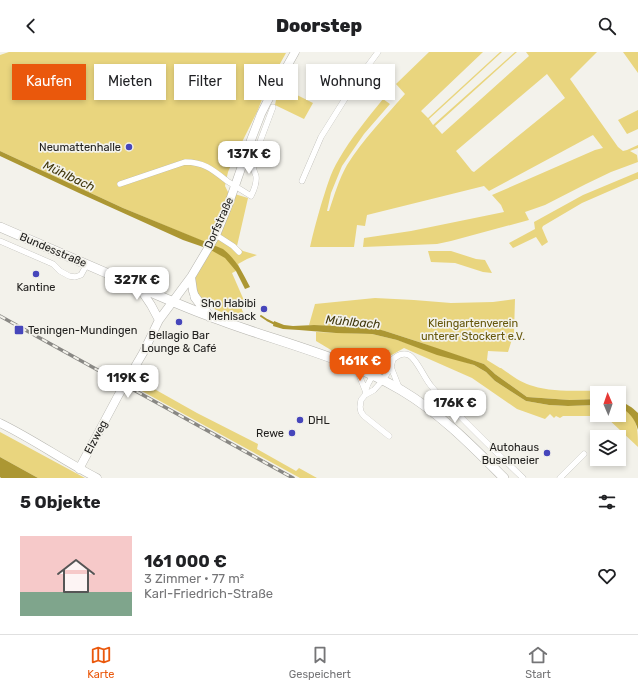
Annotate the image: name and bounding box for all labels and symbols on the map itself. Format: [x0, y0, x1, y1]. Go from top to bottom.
place label: Neumattenhalle [39, 141, 121, 154]
pin: 137K € [216, 141, 282, 175]
marker: Neumattenhalle [124, 142, 134, 152]
water label: Mühlbach [41, 158, 97, 194]
street label: Dorfstraße [202, 195, 236, 251]
street label: Bundesstraße [17, 230, 89, 270]
pin: 327K € [104, 267, 170, 301]
marker: Kantine [31, 269, 41, 279]
place label: Kantine [17, 281, 55, 294]
place label: Sho Habibi Mehlsack [201, 297, 256, 323]
marker: Sho Habibi Mehlsack [259, 304, 269, 314]
water label: Mühlbach [325, 313, 381, 331]
marker: Bellagio Bar Lounge & Café [174, 317, 184, 327]
park label: Kleingartenverein unterer Stockert e.V. [421, 317, 525, 343]
marker: Teningen-Mundingen [13, 324, 25, 336]
place label: Teningen-Mundingen [28, 324, 137, 337]
place label: Bellagio Bar Lounge & Café [141, 329, 217, 355]
pin: 161K € [327, 348, 393, 382]
pin: 119K € [95, 365, 161, 399]
north arrow [590, 386, 626, 422]
pin: 176K € [422, 390, 488, 424]
place label: DHL [308, 414, 330, 427]
marker: DHL [295, 415, 305, 425]
street label: Elzweg [82, 418, 110, 456]
place label: Rewe [256, 427, 284, 440]
marker: Rewe [287, 428, 297, 438]
place label: Autohaus Buselmeier [482, 441, 540, 467]
marker: Autohaus Buselmeier [542, 448, 552, 458]

